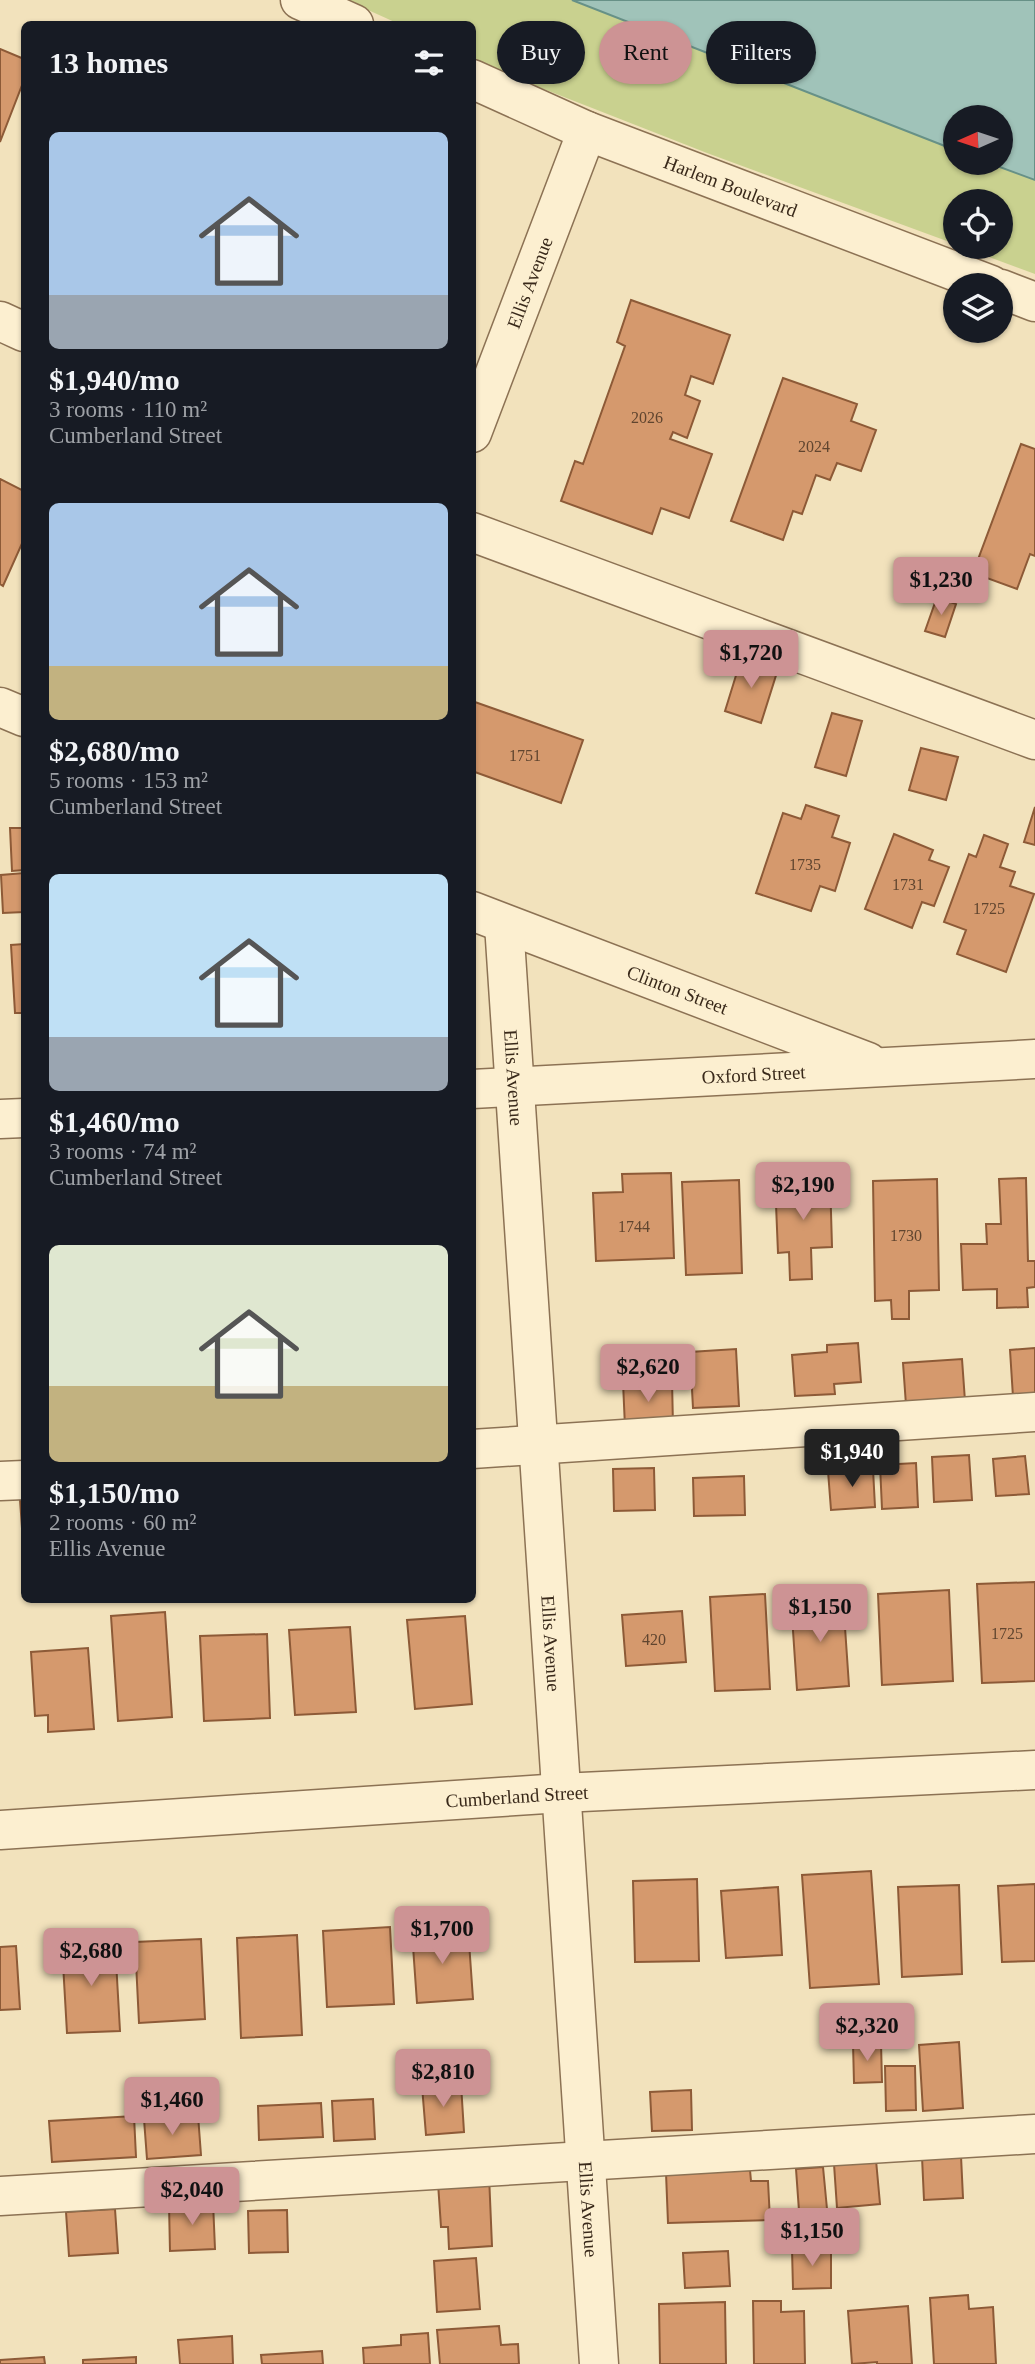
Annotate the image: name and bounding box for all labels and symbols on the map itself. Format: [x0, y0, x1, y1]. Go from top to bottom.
north arrow [943, 105, 1013, 175]
street label: Harlem Boulevard [661, 151, 801, 221]
street label: Ellis Avenue [503, 234, 557, 331]
house number: 2026 [631, 409, 663, 426]
house number: 2024 [798, 438, 830, 455]
pin: $1,230 [884, 558, 998, 617]
pin: $1,720 [694, 630, 808, 690]
house number: 1751 [509, 747, 541, 764]
house number: 1735 [789, 856, 821, 873]
house number: 1731 [892, 876, 924, 893]
house number: 1725 [973, 900, 1005, 917]
street label: Clinton Street [624, 961, 731, 1019]
street label: Ellis Avenue [500, 1029, 527, 1126]
street label: Oxford Street [701, 1061, 807, 1088]
pin: $2,190 [746, 1162, 860, 1222]
house number: 1744 [618, 1218, 650, 1235]
house number: 1730 [890, 1227, 922, 1244]
pin: $2,620 [591, 1344, 705, 1404]
pin: $1,940 [795, 1430, 909, 1489]
pin: $1,150 [763, 1584, 877, 1644]
street label: Ellis Avenue [537, 1595, 565, 1692]
house number: 1725 [991, 1625, 1023, 1642]
house number: 420 [642, 1631, 666, 1648]
street label: Cumberland Street [445, 1782, 590, 1812]
pin: $1,700 [385, 1906, 499, 1966]
pin: $2,680 [34, 1928, 148, 1988]
pin: $2,320 [810, 2004, 924, 2063]
pin: $2,810 [386, 2050, 500, 2109]
pin: $1,460 [115, 2078, 229, 2137]
street label: Ellis Avenue [575, 2161, 602, 2258]
pin: $2,040 [135, 2168, 249, 2227]
pin: $1,150 [755, 2208, 869, 2268]

